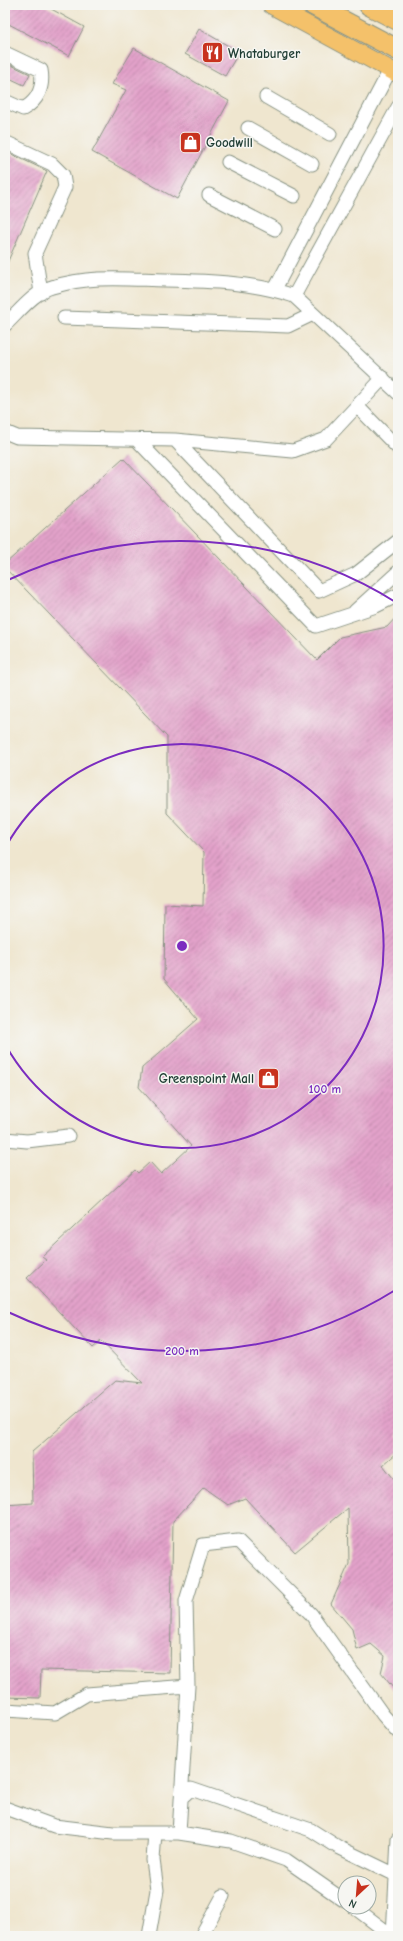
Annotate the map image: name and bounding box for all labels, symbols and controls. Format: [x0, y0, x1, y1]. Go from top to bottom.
restaurant icon: Whataburger [199, 40, 225, 66]
place label: Whataburger [228, 46, 301, 61]
shop icon: Goodwill [177, 129, 203, 155]
place label: Goodwill [206, 135, 253, 150]
centre of rings [175, 939, 189, 953]
shop icon: Greenspoint Mall [256, 1065, 282, 1091]
place label: Greenspoint Mall [159, 1071, 254, 1086]
text: 100 m [309, 1082, 341, 1096]
text: 200 m [165, 1344, 199, 1358]
north arrow [337, 1875, 377, 1915]
text: N [347, 1896, 359, 1911]

